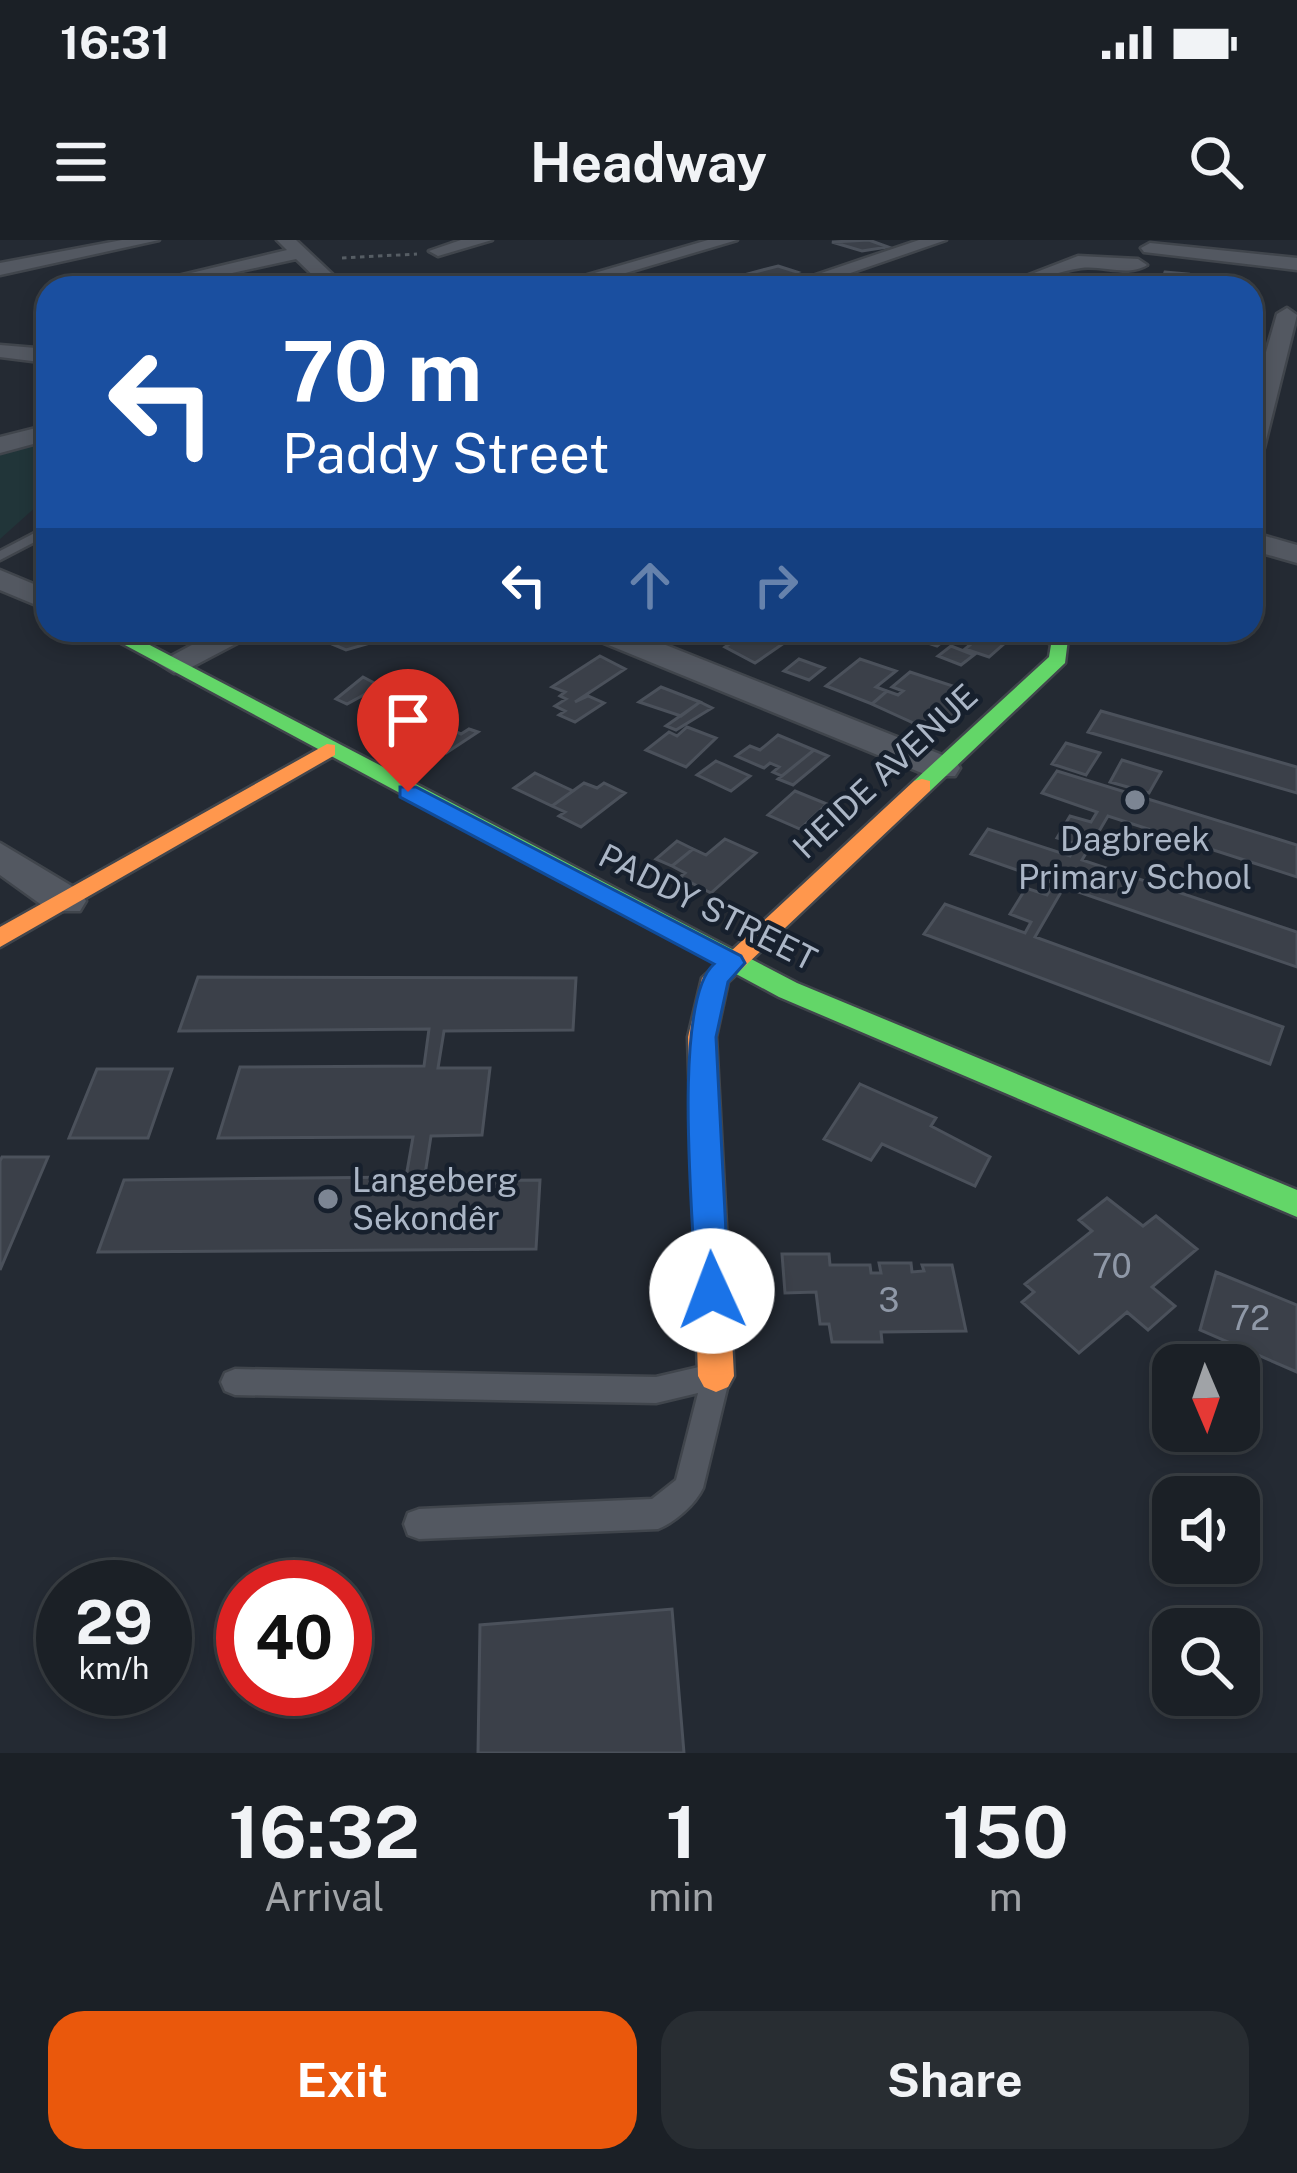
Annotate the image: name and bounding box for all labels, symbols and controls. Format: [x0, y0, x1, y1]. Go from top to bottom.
text: 16:31 [60, 16, 170, 69]
icon: menu [48, 129, 114, 195]
icon: search [1183, 129, 1249, 195]
text: Headway [530, 131, 767, 194]
text: 70 m [282, 321, 482, 420]
icon: left [84, 324, 240, 480]
text: Paddy Street [282, 422, 610, 485]
icon: left [491, 552, 557, 618]
icon: ahead [617, 552, 683, 618]
icon: right [743, 552, 809, 618]
pin [357, 669, 459, 792]
street label: HEIDE AVENUE [785, 676, 985, 866]
icon: arrive [375, 687, 441, 753]
marker: Dagbreek Primary School [1122, 787, 1148, 813]
place label: Dagbreek Primary School [1018, 820, 1252, 896]
street label: PADDY STREET [593, 836, 823, 978]
place label: Langeberg Sekondêr [352, 1161, 518, 1237]
marker: Langeberg Sekondêr [315, 1186, 341, 1212]
position arrow [649, 1228, 775, 1354]
house number: 70 [1092, 1247, 1132, 1285]
house number: 3 [879, 1281, 899, 1319]
house number: 72 [1230, 1299, 1270, 1337]
north arrow [1152, 1344, 1260, 1452]
map controls [1152, 1344, 1260, 1716]
button: sound [1152, 1476, 1260, 1584]
speed limit sign: 40 [216, 1560, 372, 1716]
text: 29 [75, 1587, 153, 1658]
button: search [1152, 1608, 1260, 1716]
text: km/h [79, 1650, 149, 1686]
text: 16:32 [228, 1790, 420, 1874]
text: 1 [666, 1790, 697, 1874]
text: 150 [943, 1790, 1069, 1874]
text: Arrival [264, 1874, 384, 1920]
text: min [648, 1874, 714, 1920]
text: m [989, 1874, 1023, 1920]
button: Exit [48, 2011, 637, 2149]
button: Share [661, 2011, 1249, 2149]

